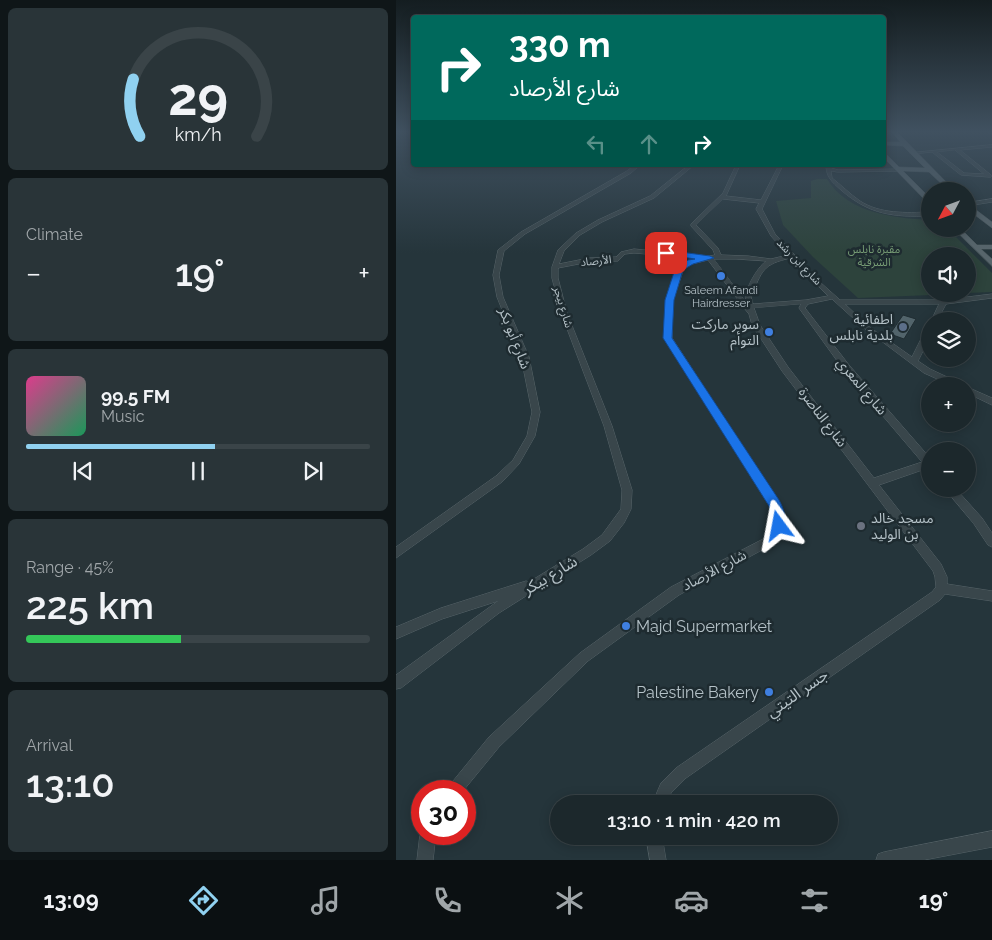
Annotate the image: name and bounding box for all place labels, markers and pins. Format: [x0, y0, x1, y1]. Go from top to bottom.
pin [645, 232, 687, 274]
marker: Saleem Afandi Hairdresser [715, 270, 727, 282]
place label: Saleem Afandi Hairdresser [684, 284, 758, 310]
place label: اطفائية بلدية نابلس [829, 311, 893, 344]
place label: سوبر ماركت التوأم [691, 316, 759, 351]
marker: اطفائية بلدية نابلس [897, 321, 909, 333]
marker: سوبر ماركت التوأم [763, 326, 775, 338]
place label: مسجد خالد بن الوليد [871, 510, 934, 543]
marker: مسجد خالد بن الوليد [855, 520, 867, 532]
place label: Majd Supermarket [636, 617, 773, 636]
marker: Majd Supermarket [620, 620, 632, 632]
place label: Palestine Bakery [636, 683, 759, 702]
marker: Palestine Bakery [763, 686, 775, 698]

